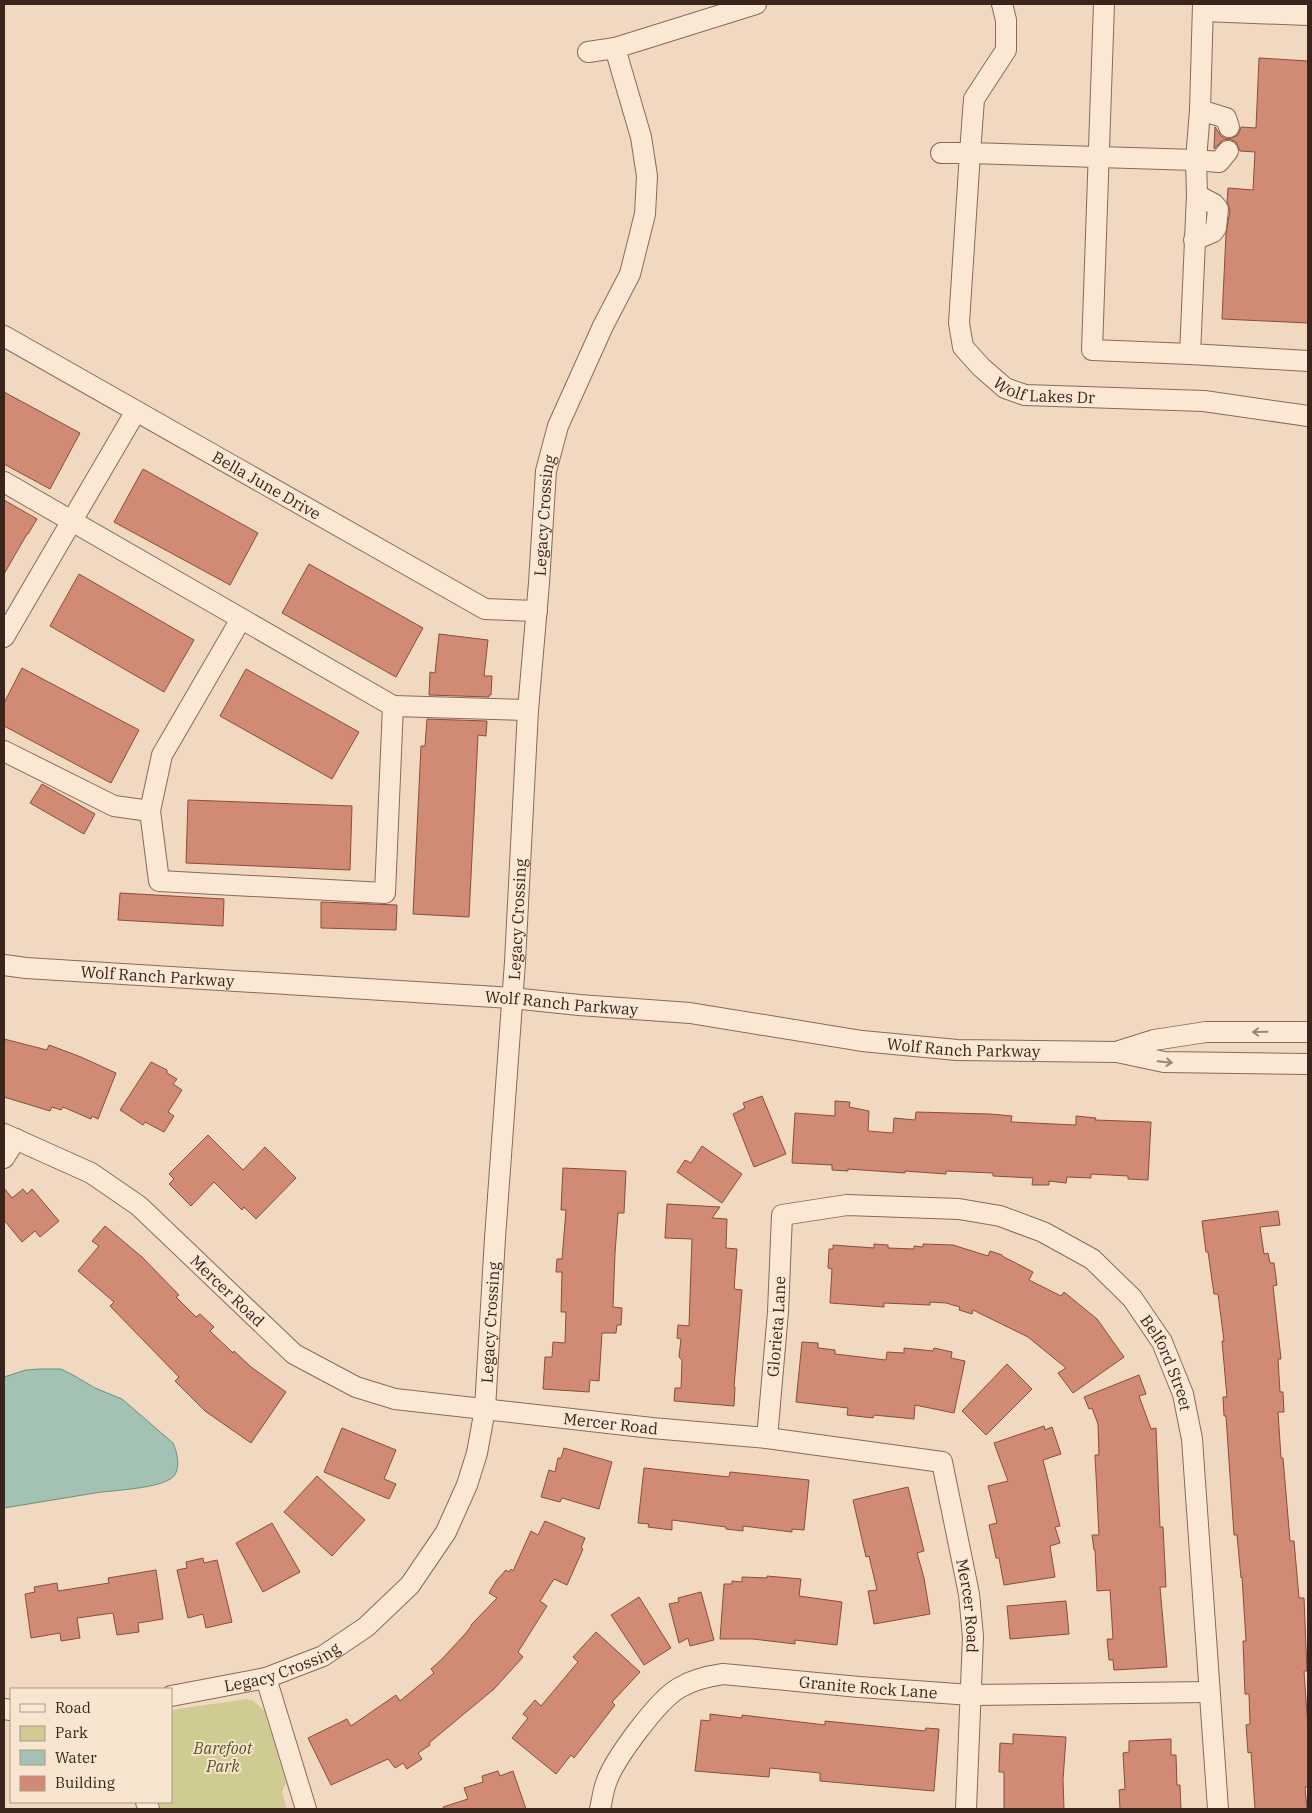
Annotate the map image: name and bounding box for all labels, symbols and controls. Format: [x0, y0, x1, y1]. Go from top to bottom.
street label: Wolf Lakes Dr [989, 372, 1095, 407]
street label: Bella June Drive [209, 446, 324, 524]
street label: Legacy Crossing [529, 452, 560, 577]
street label: Legacy Crossing [504, 858, 530, 981]
street label: Wolf Ranch Parkway [80, 961, 235, 991]
street label: Wolf Ranch Parkway [484, 986, 640, 1019]
one-way arrow [1252, 1027, 1268, 1037]
street label: Wolf Ranch Parkway [886, 1033, 1041, 1061]
one-way arrow [1156, 1057, 1172, 1067]
street label: Mercer Road [186, 1250, 269, 1331]
street label: Legacy Crossing [477, 1261, 504, 1384]
street label: Glorieta Lane [762, 1275, 789, 1378]
street label: Belford Street [1136, 1311, 1196, 1413]
street label: Mercer Road [562, 1408, 659, 1439]
street label: Mercer Road [952, 1557, 983, 1654]
street label: Legacy Crossing [222, 1637, 344, 1696]
street label: Granite Rock Lane [798, 1671, 938, 1703]
legend [10, 1688, 172, 1803]
text: Road [55, 1698, 91, 1717]
text: Park [55, 1723, 88, 1742]
park label: Barefoot Park [193, 1738, 254, 1776]
text: Water [55, 1748, 97, 1767]
text: Building [55, 1773, 115, 1792]

